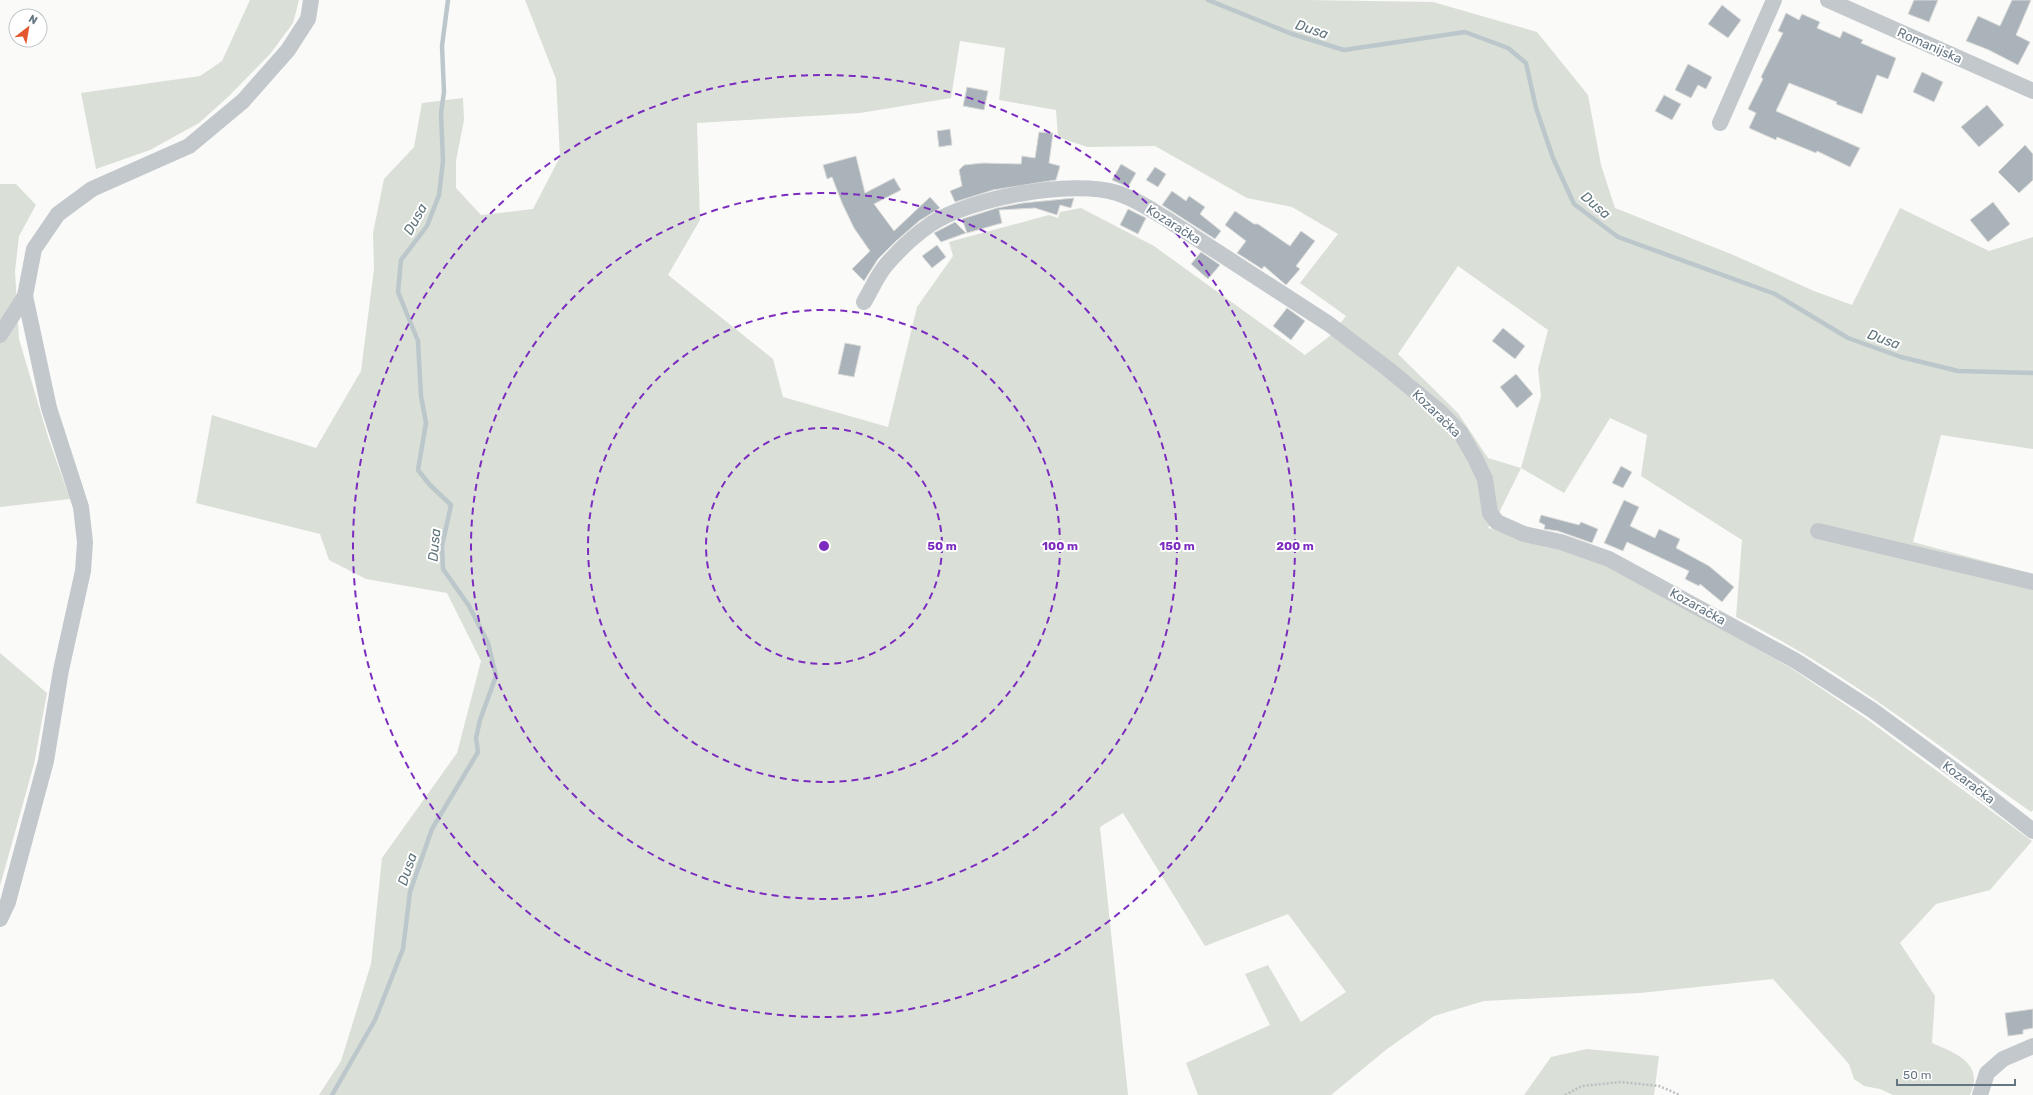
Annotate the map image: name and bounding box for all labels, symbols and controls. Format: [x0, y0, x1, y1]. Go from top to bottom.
north arrow [8, 8, 48, 48]
text: N [26, 12, 40, 28]
water label: Dusa [1293, 16, 1330, 43]
street label: Romanijska [1895, 25, 1965, 66]
water label: Dusa [1577, 188, 1614, 223]
water label: Dusa [400, 201, 431, 238]
street label: Kozaračka [1144, 202, 1204, 247]
water label: Dusa [1865, 326, 1902, 353]
street label: Kozaračka [1409, 387, 1464, 440]
water label: Dusa [425, 528, 444, 562]
centre of rings [817, 539, 831, 553]
text: 50 m [927, 539, 957, 553]
text: 100 m [1042, 539, 1078, 553]
text: 150 m [1159, 539, 1195, 553]
text: 200 m [1276, 539, 1314, 553]
street label: Kozaračka [1667, 585, 1728, 628]
street label: Kozaračka [1940, 758, 1998, 807]
water label: Dusa [394, 851, 421, 888]
scale bar [1897, 1061, 2015, 1087]
text: 50 m [1903, 1068, 1931, 1082]

